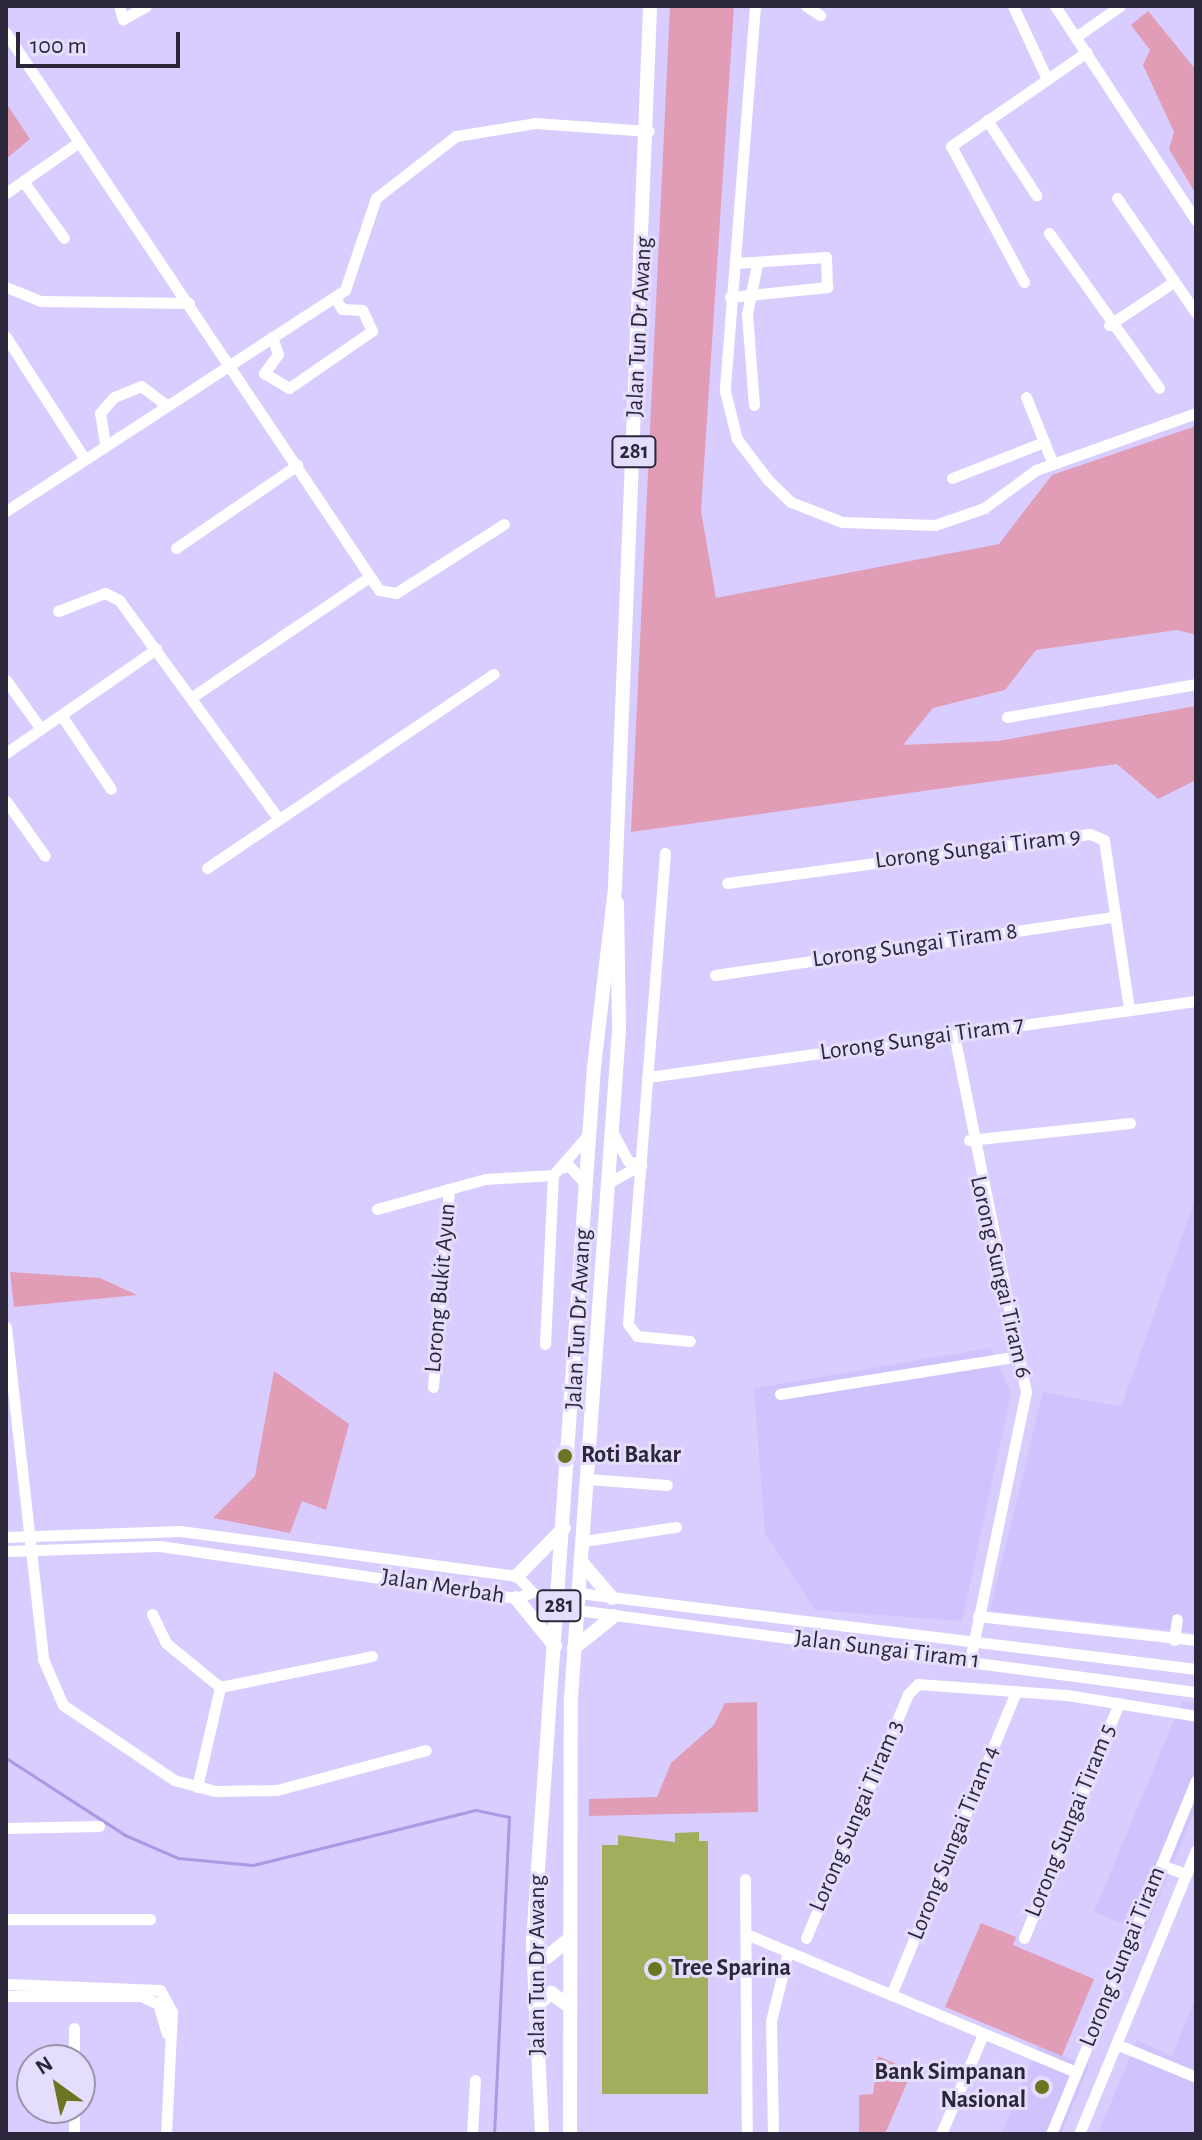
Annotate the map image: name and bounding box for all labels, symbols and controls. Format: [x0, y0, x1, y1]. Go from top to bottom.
scale bar [20, 16, 184, 66]
text: 100 m [30, 34, 87, 58]
street label: Jalan Tun Dr Awang [621, 236, 659, 418]
road number: 281 [610, 434, 658, 470]
street label: Lorong Sungai Tiram 9 [874, 822, 1082, 876]
street label: Lorong Sungai Tiram 8 [811, 917, 1019, 975]
street label: Lorong Sungai Tiram 7 [818, 1010, 1026, 1068]
street label: Lorong Sungai Tiram 6 [963, 1173, 1037, 1381]
street label: Lorong Bukit Ayun [419, 1202, 463, 1374]
street label: Jalan Tun Dr Awang [560, 1228, 598, 1410]
place label: Roti Bakar [581, 1442, 681, 1470]
marker: Roti Bakar [556, 1447, 574, 1465]
street label: Jalan Merbah [379, 1563, 507, 1611]
road number: 281 [535, 1588, 583, 1624]
street label: Jalan Sungai Tiram 1 [793, 1624, 981, 1676]
street label: Lorong Sungai Tiram 3 [804, 1716, 910, 1916]
street label: Lorong Sungai Tiram 5 [1019, 1720, 1123, 1922]
street label: Lorong Sungai Tiram 4 [902, 1742, 1006, 1944]
street label: Lorong Sungai Tiram [1074, 1863, 1172, 2051]
street label: Jalan Tun Dr Awang [524, 1875, 552, 2055]
place label: Tree Sparina [671, 1955, 791, 1983]
marker: Tree Sparina [646, 1960, 664, 1978]
north arrow [16, 2044, 96, 2124]
text: N [32, 2052, 56, 2079]
place label: Bank Simpanan Nasional [874, 2059, 1026, 2115]
marker: Bank Simpanan Nasional [1033, 2078, 1051, 2096]

